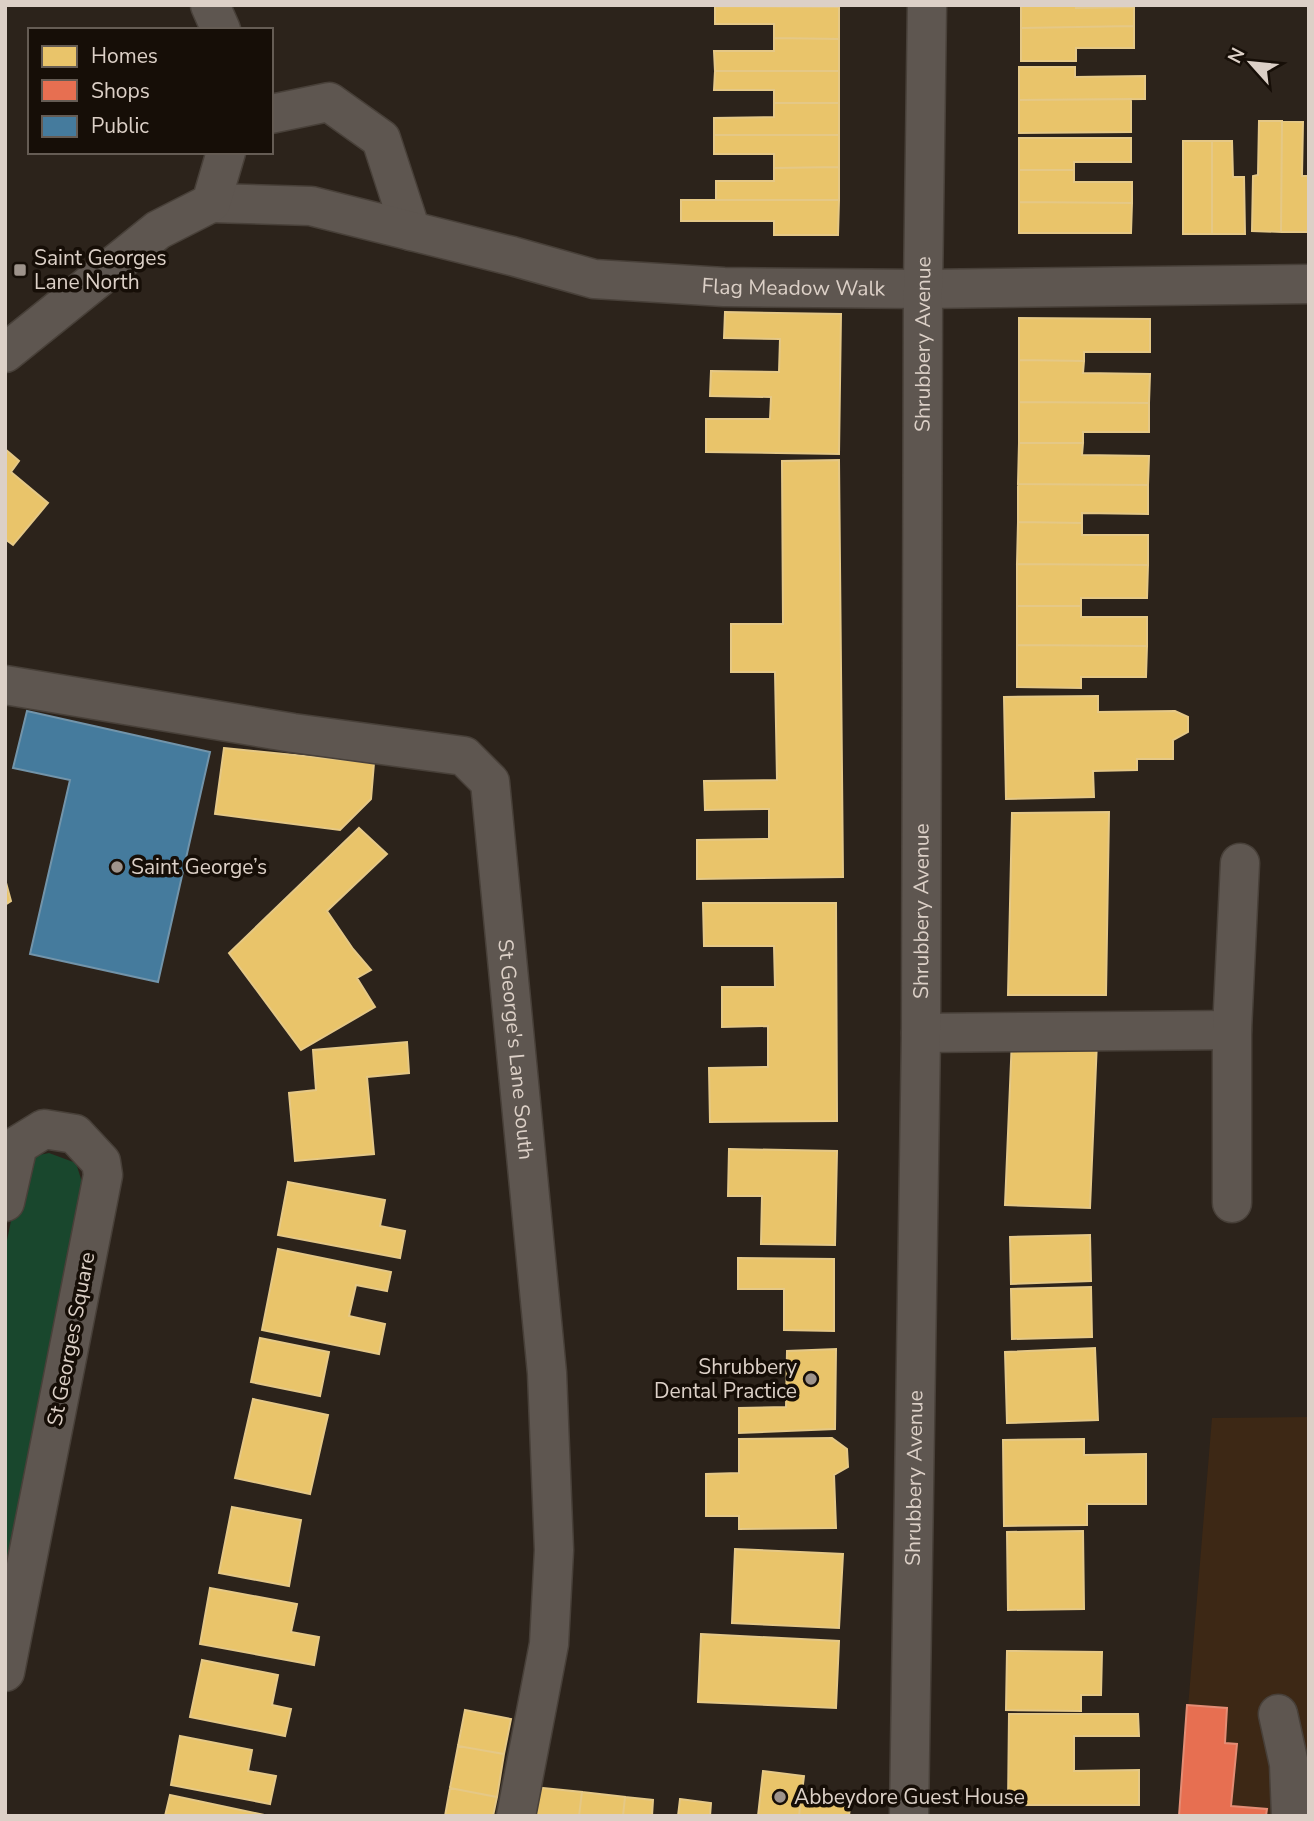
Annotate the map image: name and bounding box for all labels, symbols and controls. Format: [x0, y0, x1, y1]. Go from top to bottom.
legend [28, 28, 273, 154]
north arrow [1216, 28, 1286, 98]
text: Homes [91, 42, 158, 70]
text: N [1222, 43, 1252, 68]
text: Shops [91, 77, 150, 105]
text: Public [91, 112, 149, 140]
place label: Saint Georges Lane North [34, 244, 167, 296]
street label: Shrubbery Avenue [909, 256, 937, 432]
marker: Saint Georges Lane North [12, 262, 28, 278]
street label: Flag Meadow Walk [701, 272, 886, 303]
street label: Shrubbery Avenue [907, 823, 936, 999]
place label: Saint George’s [131, 853, 267, 881]
marker: Saint George’s [109, 859, 125, 875]
street label: St George's Lane South [491, 938, 540, 1161]
street label: St Georges Square [40, 1250, 102, 1428]
place label: Shrubbery Dental Practice [654, 1353, 797, 1405]
marker: Shrubbery Dental Practice [803, 1371, 819, 1387]
street label: Shrubbery Avenue [899, 1390, 930, 1566]
place label: Abbeydore Guest House [794, 1783, 1025, 1811]
marker: Abbeydore Guest House [772, 1789, 788, 1805]

